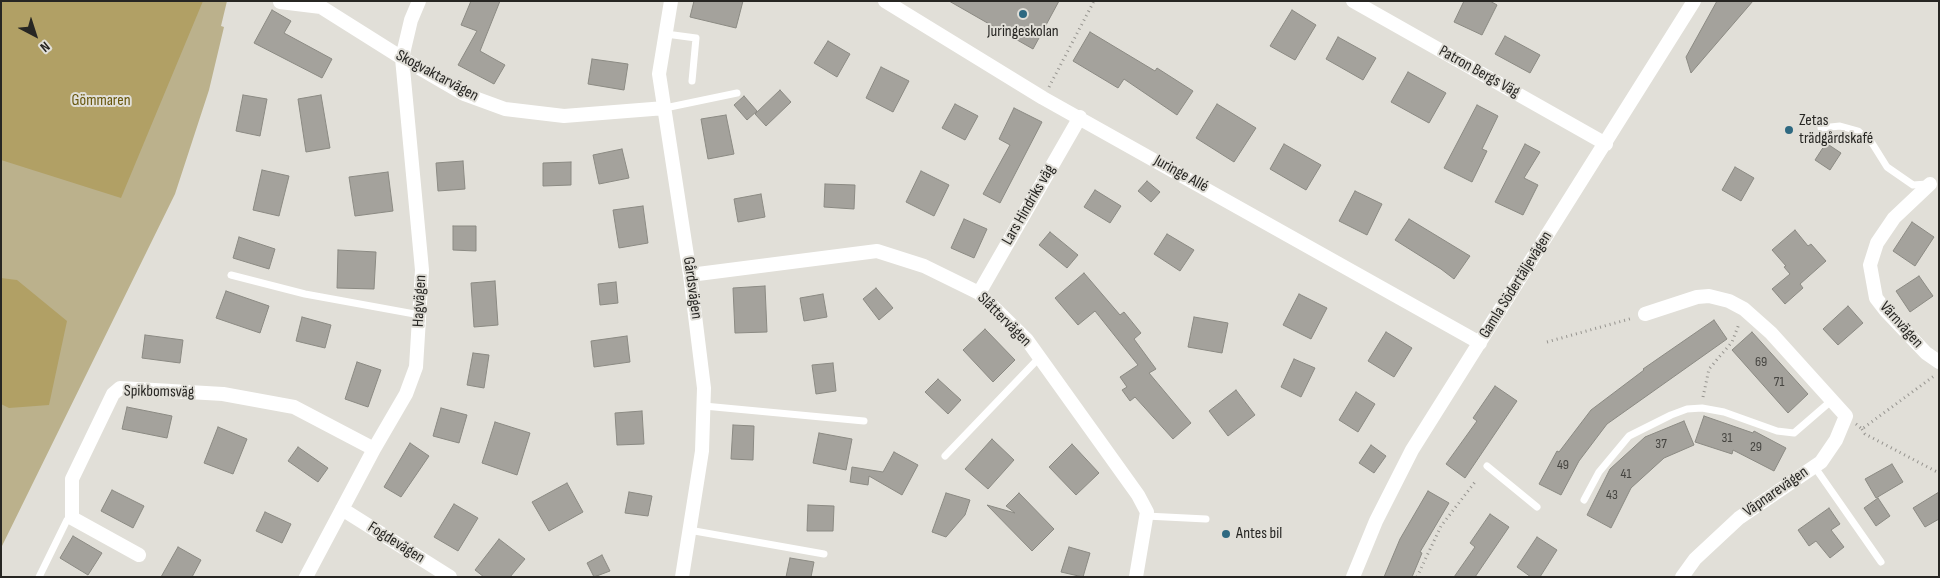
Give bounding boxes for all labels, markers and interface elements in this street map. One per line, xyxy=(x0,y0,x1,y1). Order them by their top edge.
marker: Juringeskolan xyxy=(1017,8,1029,20)
north arrow xyxy=(10,10,60,60)
place label: Juringeskolan xyxy=(987,22,1059,42)
text: N xyxy=(37,38,53,56)
street label: Patron Bergs Väg xyxy=(1435,42,1523,102)
street label: Skogvaktarvägen xyxy=(392,46,482,106)
park label: Gömmaren xyxy=(72,91,130,111)
place label: Zetas trädgårdskafé xyxy=(1799,111,1873,149)
marker: Zetas trädgårdskafé xyxy=(1783,124,1795,136)
street label: Juringe Allé xyxy=(1150,151,1212,197)
street label: Lars Hindriks väg xyxy=(998,161,1060,249)
street label: Gamla Södertäljevägen xyxy=(1475,228,1557,342)
street label: Gårdsvägen xyxy=(678,256,706,320)
street label: Hagvägen xyxy=(409,274,431,328)
street label: Slåttervägen xyxy=(973,289,1035,351)
street label: Värnvägen xyxy=(1875,298,1927,352)
house number: 69 xyxy=(1755,354,1767,370)
house number: 71 xyxy=(1774,374,1784,390)
street label: Spikbomsväg xyxy=(124,382,194,402)
house number: 31 xyxy=(1722,430,1732,446)
house number: 37 xyxy=(1655,436,1667,452)
house number: 29 xyxy=(1750,439,1762,455)
house number: 49 xyxy=(1557,457,1569,473)
street label: Väpnarevägen xyxy=(1740,463,1812,521)
house number: 41 xyxy=(1621,466,1631,482)
house number: 43 xyxy=(1606,487,1618,503)
street label: Fogdevägen xyxy=(364,518,428,568)
place label: Antes bil xyxy=(1236,524,1282,544)
marker: Antes bil xyxy=(1220,528,1232,540)

